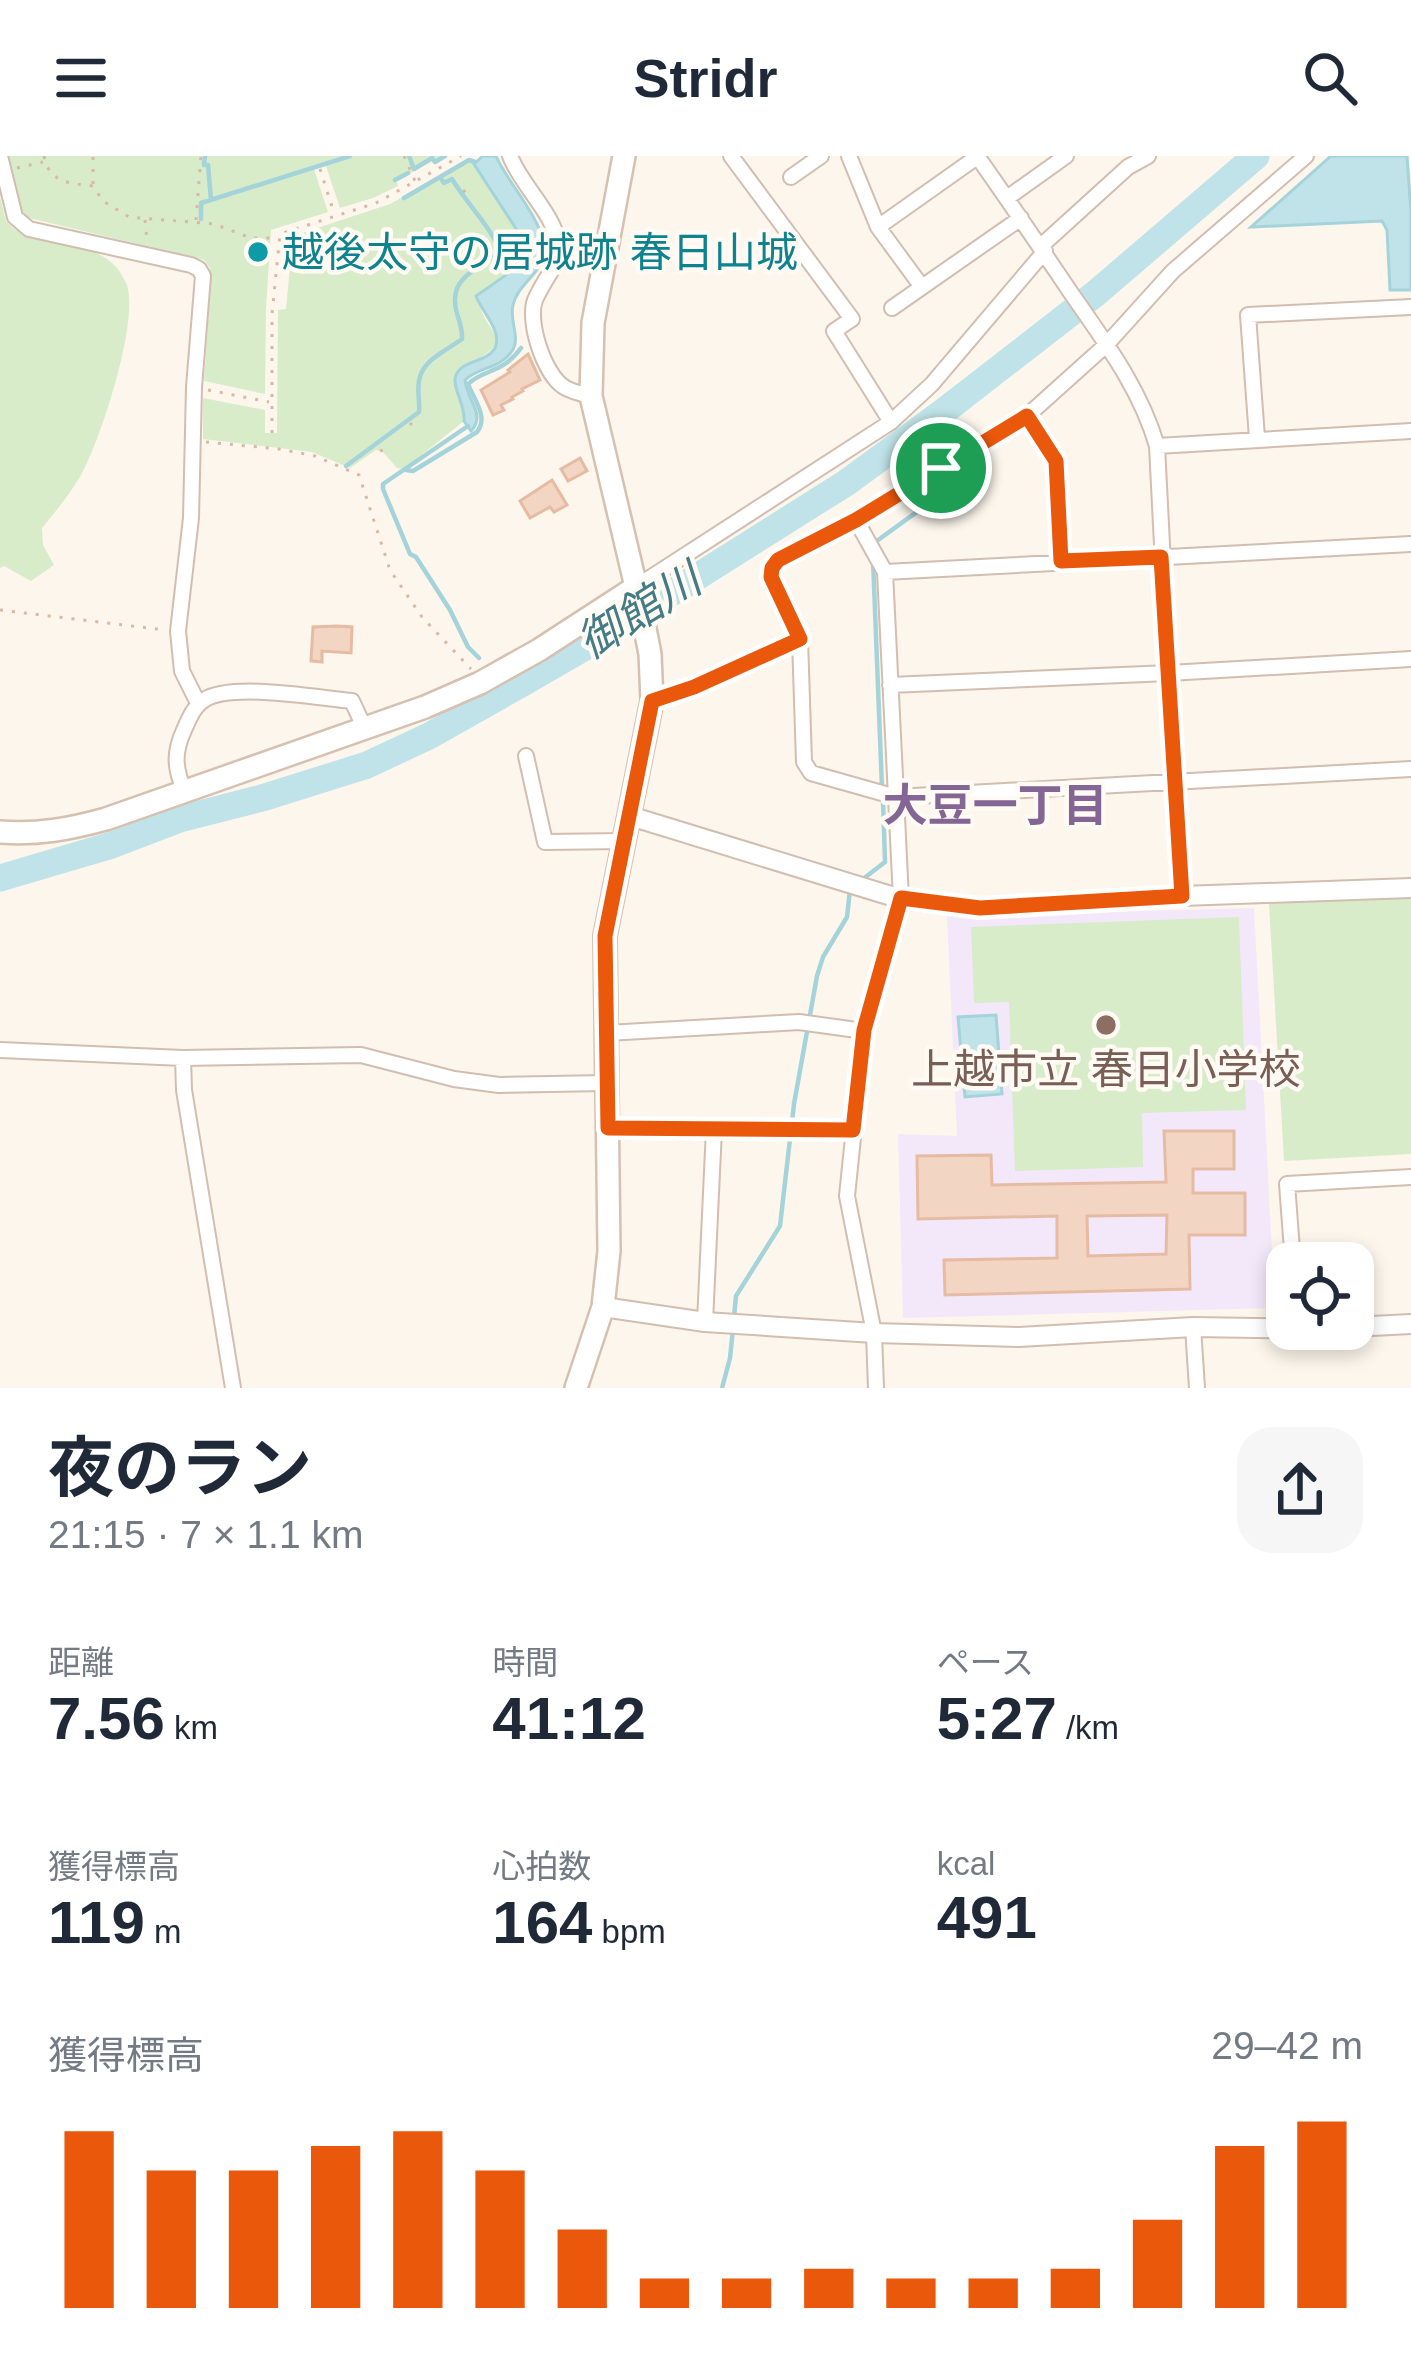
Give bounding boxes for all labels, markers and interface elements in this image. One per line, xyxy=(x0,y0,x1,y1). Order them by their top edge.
icon: menu xyxy=(48,45,114,111)
icon: search xyxy=(1297,45,1363,111)
text: Stridr xyxy=(633,48,778,108)
place label: 越後太守の居城跡 春日山城 xyxy=(282,229,798,276)
marker: 越後太守の居城跡 春日山城 xyxy=(245,239,271,265)
pin xyxy=(890,417,992,519)
icon: arrive xyxy=(908,435,974,501)
water label: 御館川 xyxy=(568,551,713,668)
district label: 大豆一丁目 xyxy=(882,780,1108,831)
marker: 上越市立 春日小学校 xyxy=(1093,1012,1119,1038)
place label: 上越市立 春日小学校 xyxy=(911,1046,1301,1093)
map controls xyxy=(1266,1242,1374,1350)
button: locate xyxy=(1266,1242,1374,1350)
button: share xyxy=(1237,1427,1363,1553)
text: 夜のラン xyxy=(48,1431,312,1505)
text: 21:15 · 7 × 1.1 km xyxy=(48,1513,363,1556)
text: 距離 xyxy=(48,1644,114,1681)
text: 時間 xyxy=(492,1644,558,1681)
text: ペース xyxy=(937,1644,1034,1681)
text: 7.56 xyxy=(48,1685,165,1752)
text: 41:12 xyxy=(492,1685,646,1752)
text: 5:27 xyxy=(937,1685,1057,1752)
text: km xyxy=(165,1709,218,1746)
text: /km xyxy=(1057,1709,1119,1746)
text: kcal xyxy=(937,1845,995,1882)
text: 獲得標高 xyxy=(48,1848,180,1885)
text: 心拍数 xyxy=(492,1848,591,1885)
text: 491 xyxy=(937,1884,1037,1951)
text: 119 xyxy=(48,1889,145,1956)
text: 164 xyxy=(492,1889,592,1956)
text: m xyxy=(145,1913,181,1950)
text: bpm xyxy=(592,1913,666,1950)
text: 29–42 m xyxy=(1211,2024,1363,2067)
text: 獲得標高 xyxy=(48,2034,204,2077)

